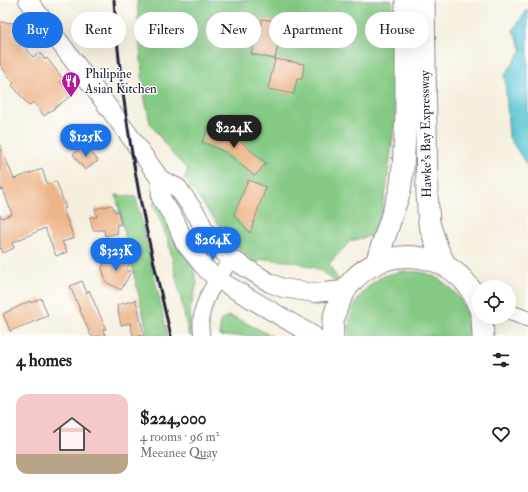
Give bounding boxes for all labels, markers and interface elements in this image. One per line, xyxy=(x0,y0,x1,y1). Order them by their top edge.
chip: Buy xyxy=(12,12,63,48)
chip: Rent xyxy=(71,12,126,48)
chip: Filters xyxy=(134,12,198,48)
chip: New xyxy=(206,12,261,48)
chip: Apartment xyxy=(269,12,357,48)
chip: House xyxy=(365,12,429,48)
place label: Philipine Asian Kitchen xyxy=(84,66,157,97)
restaurant icon: Philipine Asian Kitchen xyxy=(60,70,82,98)
street label: Hawke's Bay Expressway xyxy=(417,70,436,198)
pin: $224K xyxy=(206,115,262,149)
text: $224K xyxy=(216,120,252,136)
pin: $125K xyxy=(58,124,114,158)
text: $125K xyxy=(69,129,103,145)
pin: $264K xyxy=(185,227,241,261)
text: $264K xyxy=(195,232,231,248)
pin: $323K xyxy=(88,238,144,272)
text: $323K xyxy=(99,243,133,259)
map controls xyxy=(472,280,516,324)
button: locate xyxy=(472,280,516,324)
icon: filters xyxy=(490,349,512,371)
text: 4 homes xyxy=(16,350,72,371)
text: $224,000 xyxy=(140,408,207,429)
icon: home xyxy=(48,410,96,458)
icon: heart xyxy=(490,423,512,445)
text: 4 rooms · 96 m² xyxy=(140,429,219,445)
text: Meeanee Quay xyxy=(140,445,218,461)

